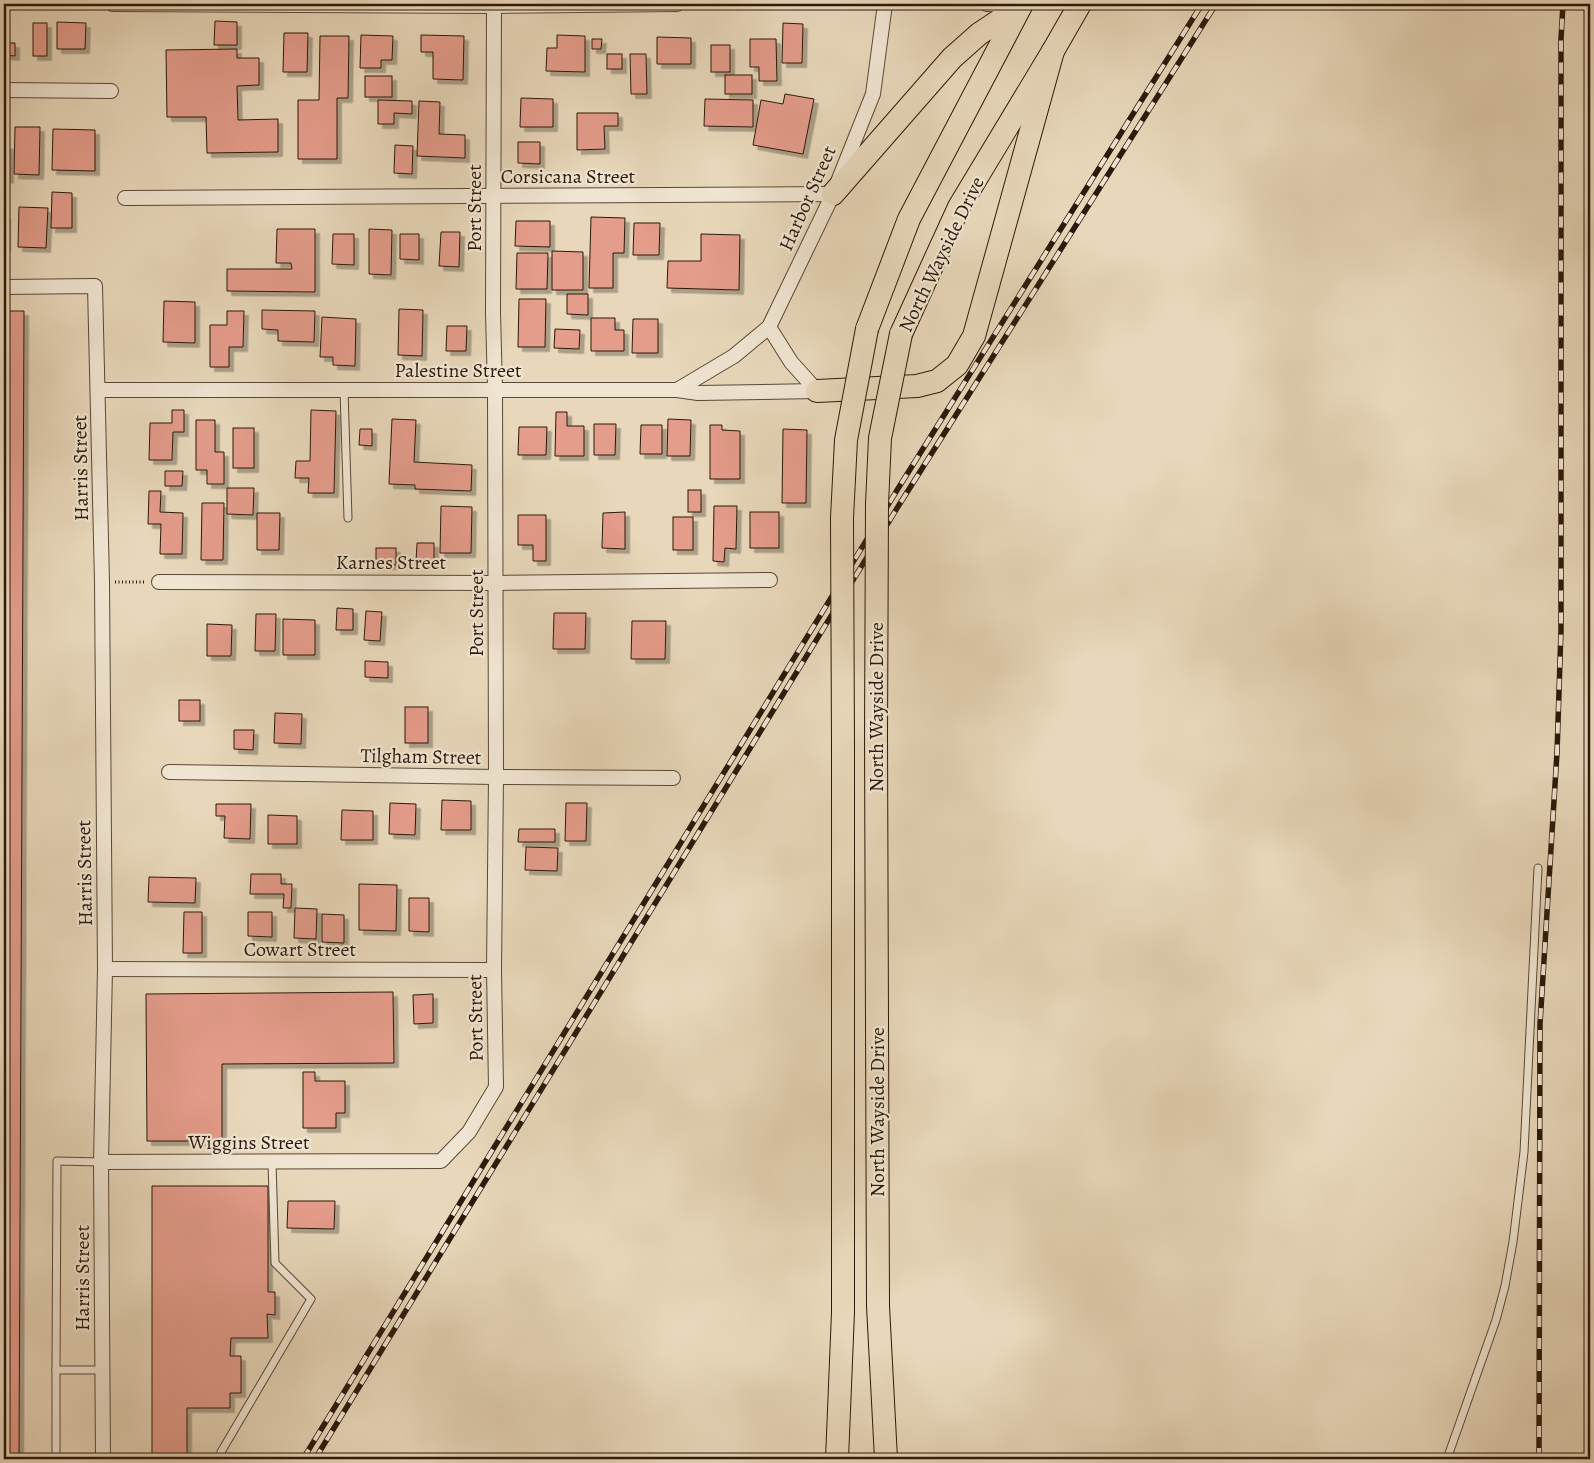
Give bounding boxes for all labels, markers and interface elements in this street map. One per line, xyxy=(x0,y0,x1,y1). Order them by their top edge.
street label: Harbor Street xyxy=(772,141,843,255)
street label: Corsicana Street xyxy=(501,163,636,190)
street label: Port Street xyxy=(461,164,488,252)
street label: North Wayside Drive xyxy=(892,172,991,337)
street label: Palestine Street xyxy=(394,357,522,384)
street label: Harris Street xyxy=(66,414,95,521)
street label: Karnes Street xyxy=(336,549,447,576)
street label: Port Street xyxy=(463,569,490,657)
street label: North Wayside Drive xyxy=(863,622,890,792)
street label: Tilgham Street xyxy=(360,742,482,771)
street label: Harris Street xyxy=(70,819,99,926)
street label: Cowart Street xyxy=(244,936,357,963)
street label: Port Street xyxy=(461,974,490,1062)
street label: North Wayside Drive xyxy=(864,1027,891,1197)
street label: Wiggins Street xyxy=(187,1129,310,1156)
street label: Harris Street xyxy=(69,1225,96,1331)

